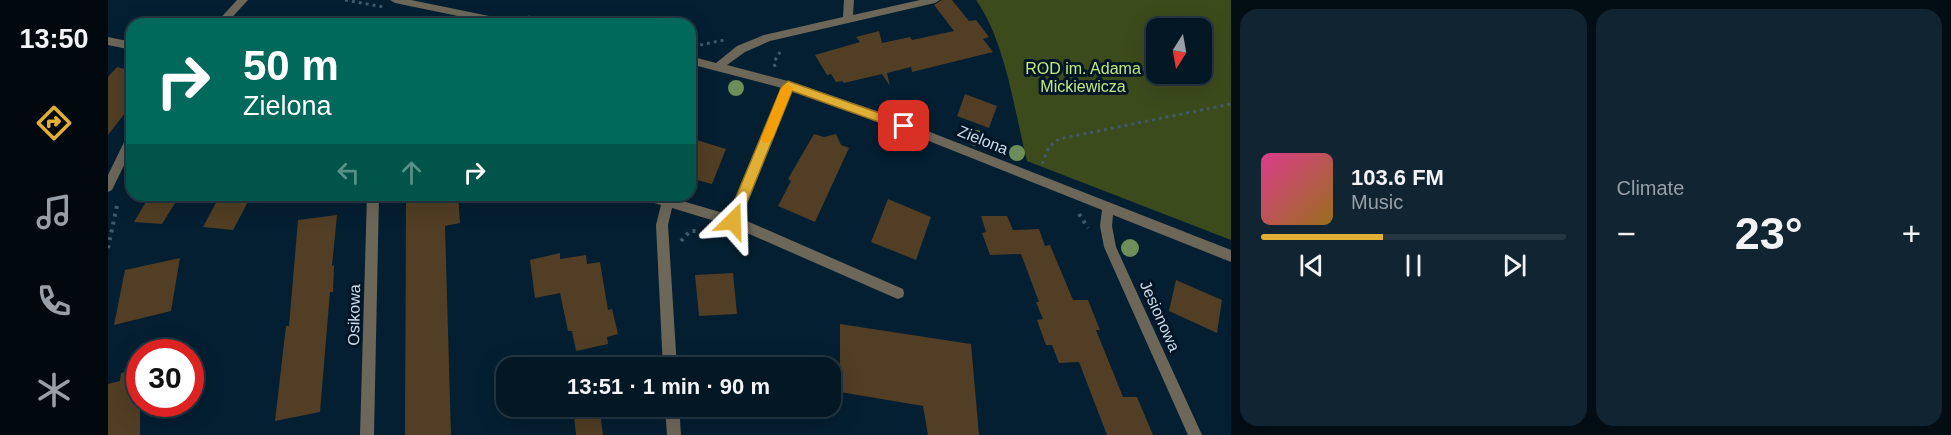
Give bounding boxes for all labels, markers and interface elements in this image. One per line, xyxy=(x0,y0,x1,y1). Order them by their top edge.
north arrow xyxy=(1146,18,1212,84)
map controls xyxy=(1146,18,1212,84)
text: 13:50 xyxy=(19,24,89,54)
icon: right xyxy=(144,42,222,120)
text: 50 m xyxy=(243,42,339,89)
park label: ROD im. Adama Mickiewicza xyxy=(1025,60,1141,95)
text: Zielona xyxy=(243,91,332,121)
pin xyxy=(878,100,929,151)
icon: directions xyxy=(33,102,75,144)
icon: arrive xyxy=(887,109,920,142)
street label: Zielona xyxy=(955,122,1011,158)
icon: left xyxy=(332,156,365,189)
icon: ahead xyxy=(395,156,428,189)
icon: right xyxy=(458,156,491,189)
text: 103.6 FM xyxy=(1351,165,1444,190)
text: Climate xyxy=(1617,177,1684,199)
position arrow xyxy=(701,189,765,253)
icon: music xyxy=(33,191,75,233)
text: Music xyxy=(1351,191,1403,213)
text: 23° xyxy=(1735,208,1803,259)
text: − xyxy=(1617,215,1636,252)
text: + xyxy=(1902,215,1921,252)
icon: previous xyxy=(1295,249,1328,282)
icon: pause xyxy=(1397,249,1430,282)
icon: next xyxy=(1498,249,1531,282)
street label: Jesionowa xyxy=(1137,278,1183,354)
icon: phone xyxy=(33,280,75,322)
street label: Osikowa xyxy=(345,284,363,346)
speed limit sign: 30 xyxy=(126,339,204,417)
icon: climate xyxy=(33,369,75,411)
text: 13:51 · 1 min · 90 m xyxy=(567,374,770,399)

